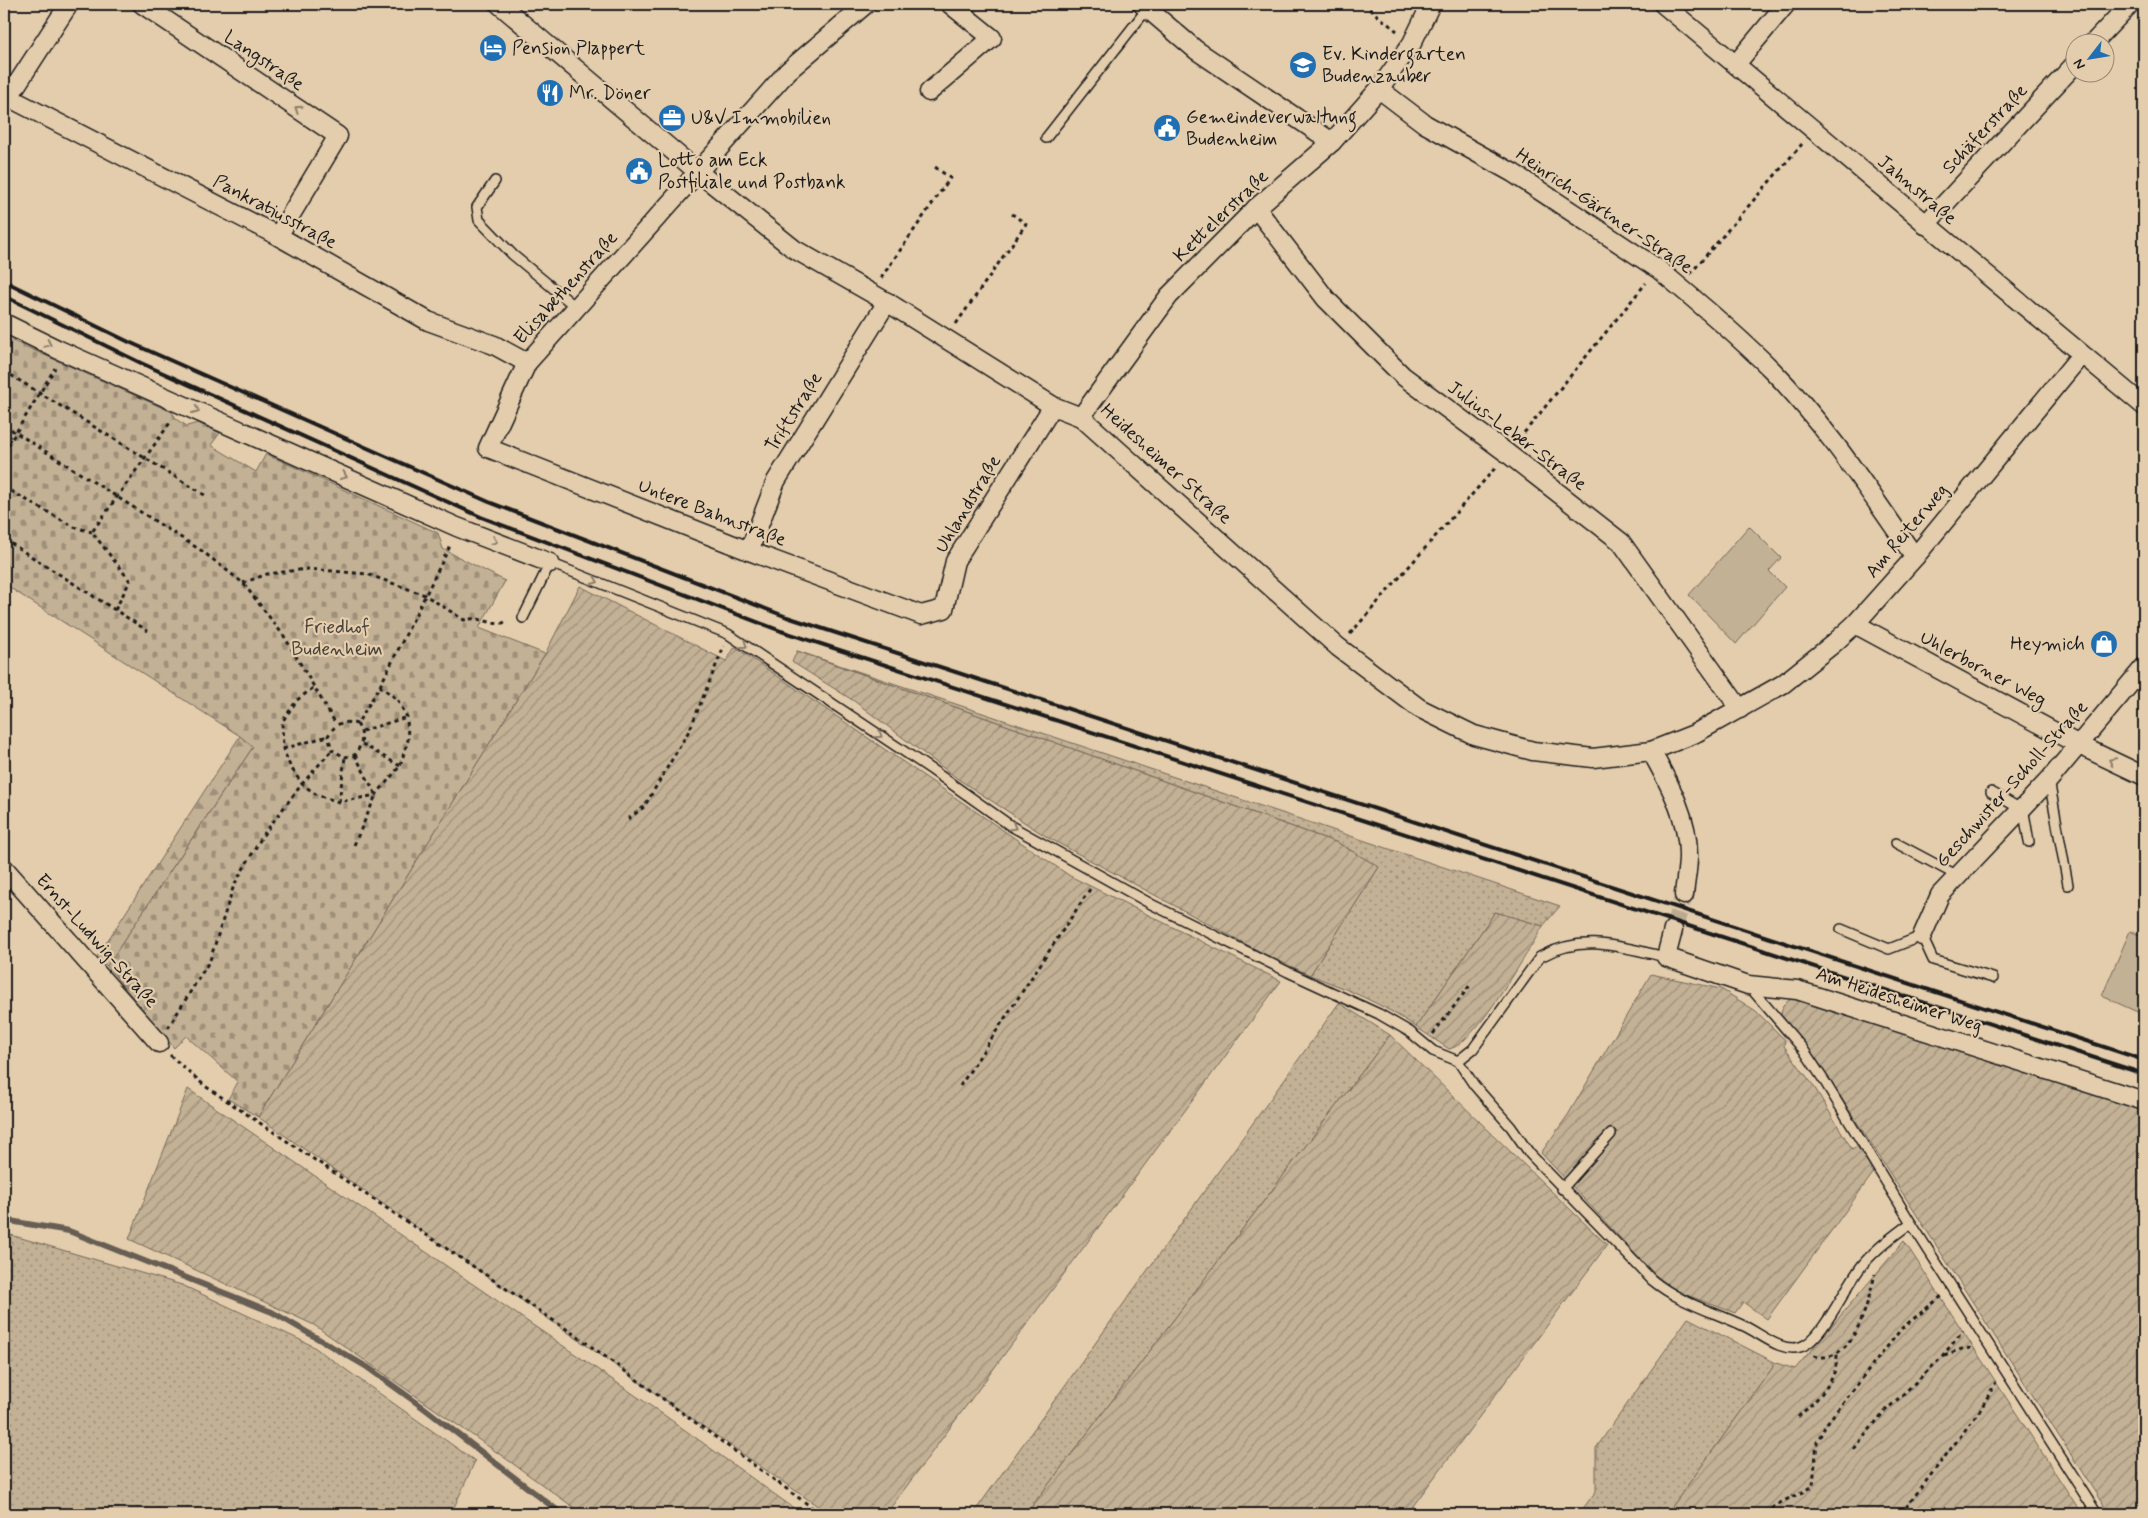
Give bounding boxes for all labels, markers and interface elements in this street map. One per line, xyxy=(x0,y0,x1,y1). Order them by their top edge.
street label: Langstraße xyxy=(218,25,309,99)
north arrow xyxy=(2066,32,2116,82)
hotel icon: Pension Plappert xyxy=(478,33,508,63)
place label: Pension Plappert xyxy=(512,36,645,61)
place label: Ev. Kindergarten Budenzauber xyxy=(1322,42,1466,89)
school or university icon: Ev. Kindergarten Budenzauber xyxy=(1288,50,1318,80)
text: N xyxy=(2070,56,2090,73)
restaurant icon: Mr. Döner xyxy=(535,78,565,108)
street label: Schäferstraße xyxy=(1937,79,2033,179)
place label: Mr. Döner xyxy=(569,81,651,106)
office icon: U&V Immobilien xyxy=(657,103,687,133)
place label: Gemeindeverwaltung Budenheim xyxy=(1186,105,1357,152)
one-way arrow xyxy=(294,106,304,115)
place label: U&V Immobilien xyxy=(691,106,831,131)
public building icon: Gemeindeverwaltung Budenheim xyxy=(1152,113,1182,143)
street label: Heinrich-Gärtner-Straße xyxy=(1511,142,1697,280)
place label: Lotto am Eck Postfiliale und Postbank xyxy=(658,148,846,195)
street label: Jahnstraße xyxy=(1872,149,1962,231)
public building icon: Lotto am Eck Postfiliale und Postbank xyxy=(624,156,654,186)
street label: Kettelerstraße xyxy=(1168,164,1274,268)
street label: Pankratiusstraße xyxy=(209,169,341,255)
street label: Elisabethenstraße xyxy=(508,226,624,350)
one-way arrow xyxy=(42,338,51,348)
street label: Triftstraße xyxy=(760,367,828,457)
street label: Julius-Leber-Straße xyxy=(1442,375,1592,497)
street label: Heidesheimer Straße xyxy=(1095,398,1237,530)
one-way arrow xyxy=(191,404,200,415)
street label: Uhlandstraße xyxy=(929,450,1007,558)
one-way arrow xyxy=(339,470,348,481)
street label: Untere Bahnstraße xyxy=(634,473,790,553)
street label: Am Reiterweg xyxy=(1860,478,1955,584)
one-way arrow xyxy=(489,535,497,545)
one-way arrow xyxy=(590,575,599,585)
park label: Friedhof Budenheim xyxy=(291,615,383,662)
street label: Uhlerborner Weg xyxy=(1914,625,2051,715)
shop icon: Heymich xyxy=(2089,629,2119,659)
place label: Heymich xyxy=(2010,632,2085,657)
one-way arrow xyxy=(739,638,748,648)
street label: Geschwister-Scholl-Straße xyxy=(1930,695,2094,873)
one-way arrow xyxy=(874,729,883,738)
one-way arrow xyxy=(2108,757,2117,767)
one-way arrow xyxy=(1008,821,1017,830)
street label: Ernst-Ludwig-Straße xyxy=(29,869,164,1014)
street label: Am Heidesheimer Weg xyxy=(1812,961,1985,1040)

